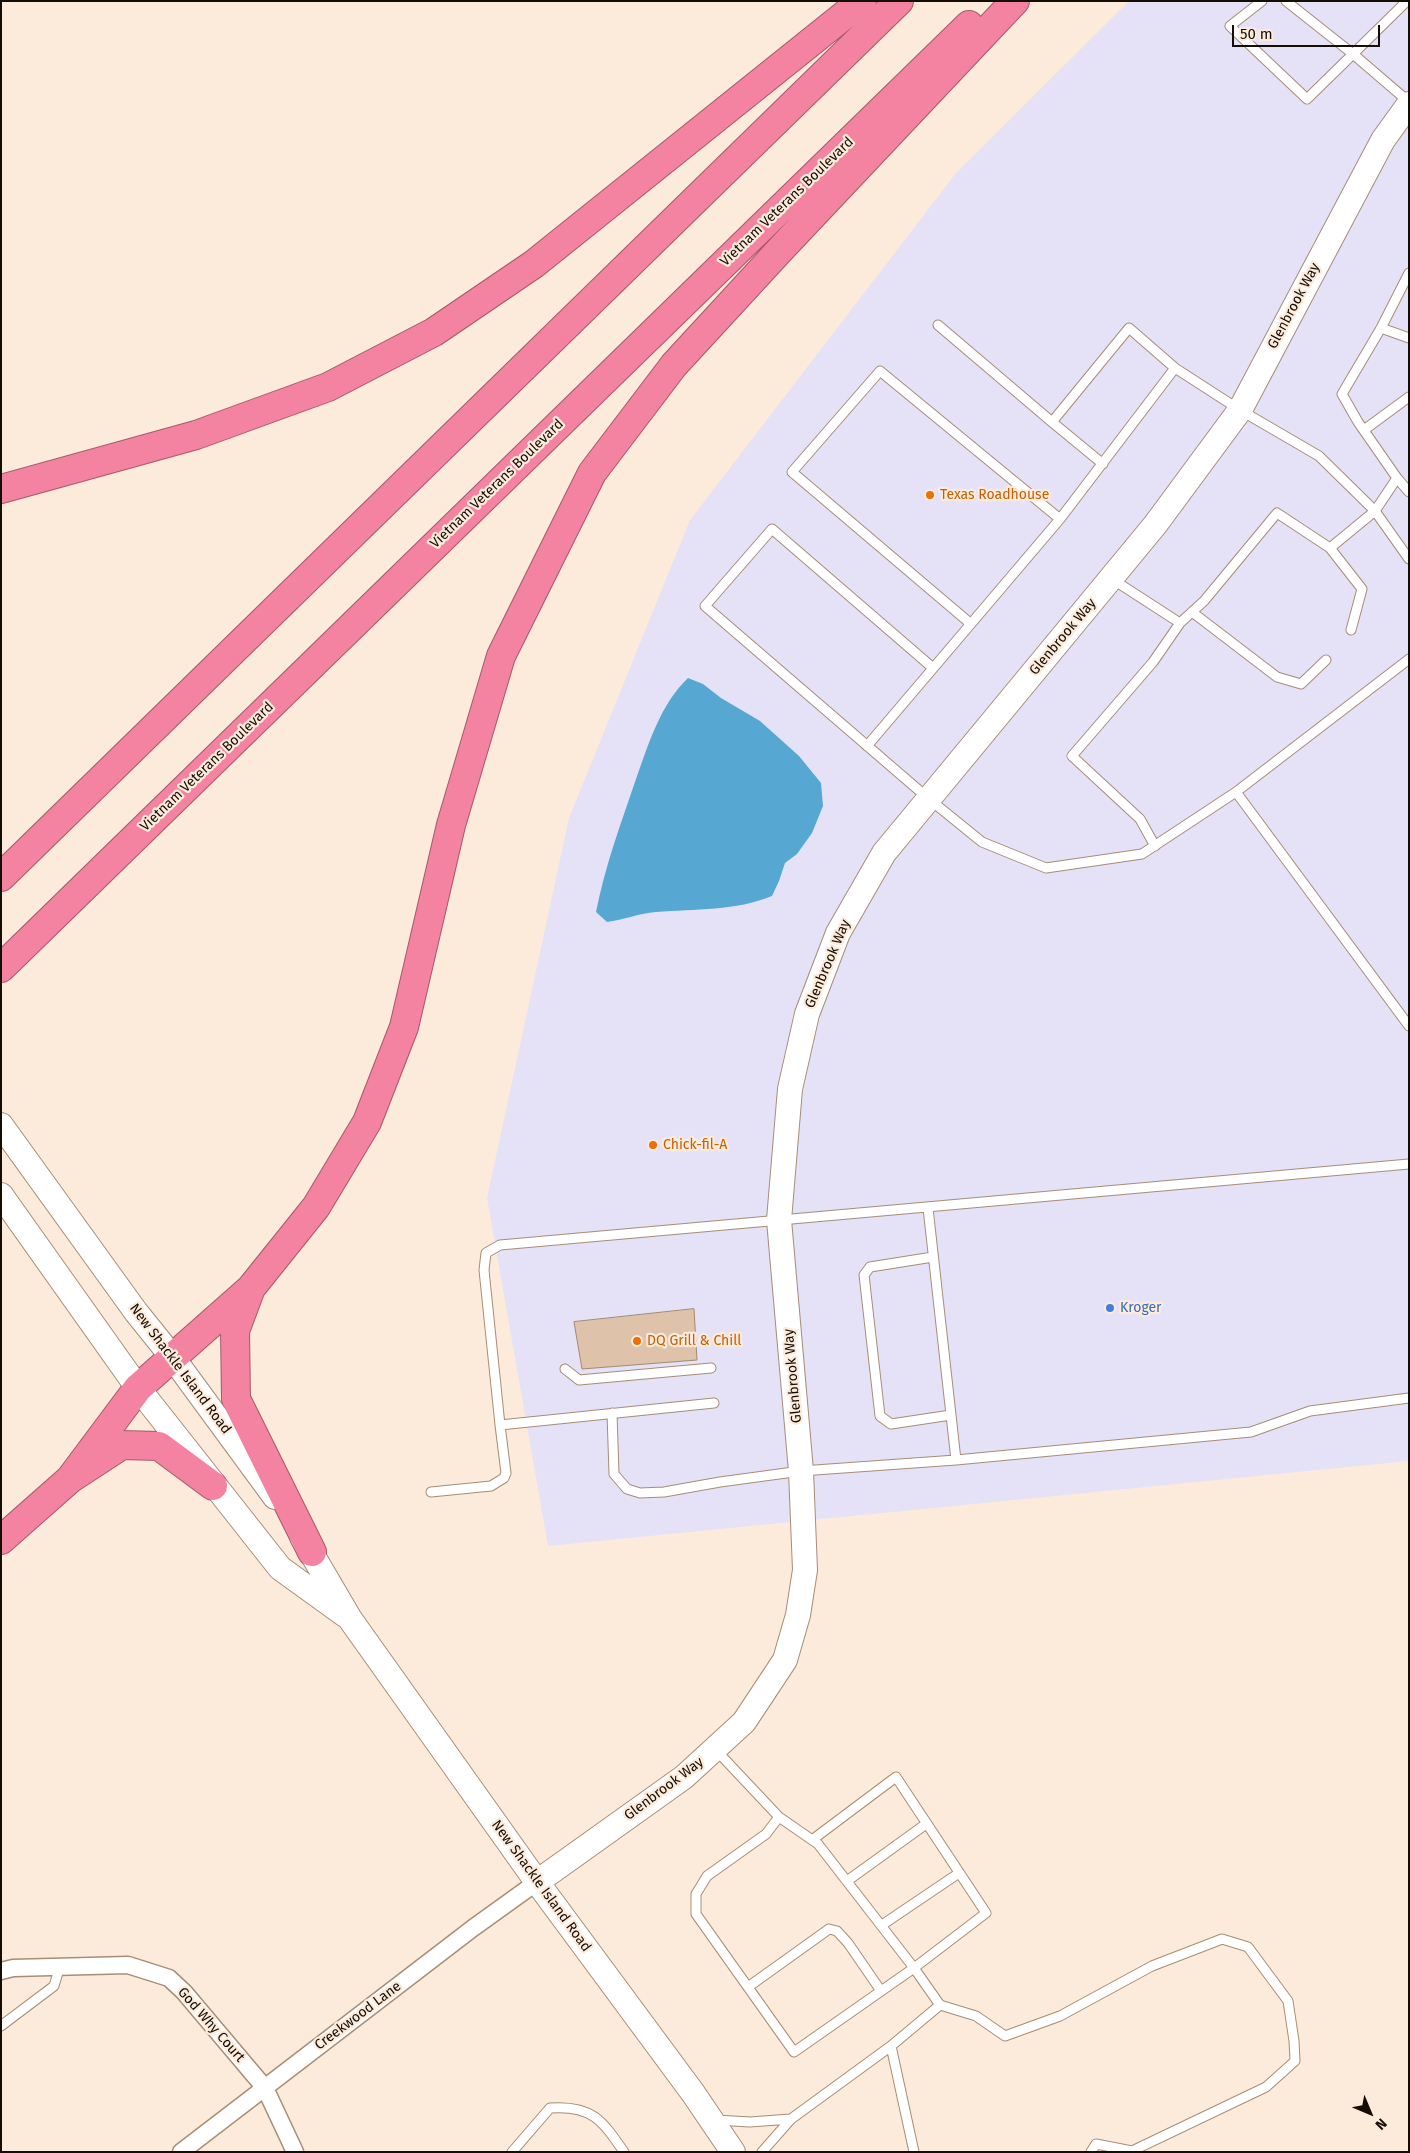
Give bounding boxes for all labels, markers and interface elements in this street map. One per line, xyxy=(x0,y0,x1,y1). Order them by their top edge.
scale bar xyxy=(1235,15,1382,47)
text: 50 m xyxy=(1240,25,1273,43)
street label: Vietnam Veterans Boulevard xyxy=(717,134,857,270)
street label: Glenbrook Way xyxy=(1264,260,1324,352)
street label: Vietnam Veterans Boulevard xyxy=(427,416,567,552)
place label: Texas Roadhouse xyxy=(940,487,1049,503)
marker: Texas Roadhouse xyxy=(924,489,936,501)
street label: Glenbrook Way xyxy=(1026,595,1100,679)
street label: Vietnam Veterans Boulevard xyxy=(137,699,277,835)
street label: Glenbrook Way xyxy=(802,917,854,1011)
place label: Chick-fil-A xyxy=(663,1137,727,1153)
marker: Chick-fil-A xyxy=(647,1139,659,1151)
place label: Kroger xyxy=(1120,1300,1161,1316)
street label: New Shackle Island Road xyxy=(126,1301,234,1437)
marker: Kroger xyxy=(1104,1302,1116,1314)
street label: Glenbrook Way xyxy=(781,1328,805,1424)
place label: DQ Grill & Chill xyxy=(647,1333,741,1349)
marker: DQ Grill & Chill xyxy=(631,1335,643,1347)
street label: Glenbrook Way xyxy=(621,1754,707,1824)
street label: New Shackle Island Road xyxy=(488,1817,594,1955)
street label: Creekwood Lane xyxy=(311,1978,405,2054)
street label: God Why Court xyxy=(174,1984,248,2066)
north arrow xyxy=(1345,2088,1395,2138)
text: N xyxy=(1372,2115,1390,2133)

